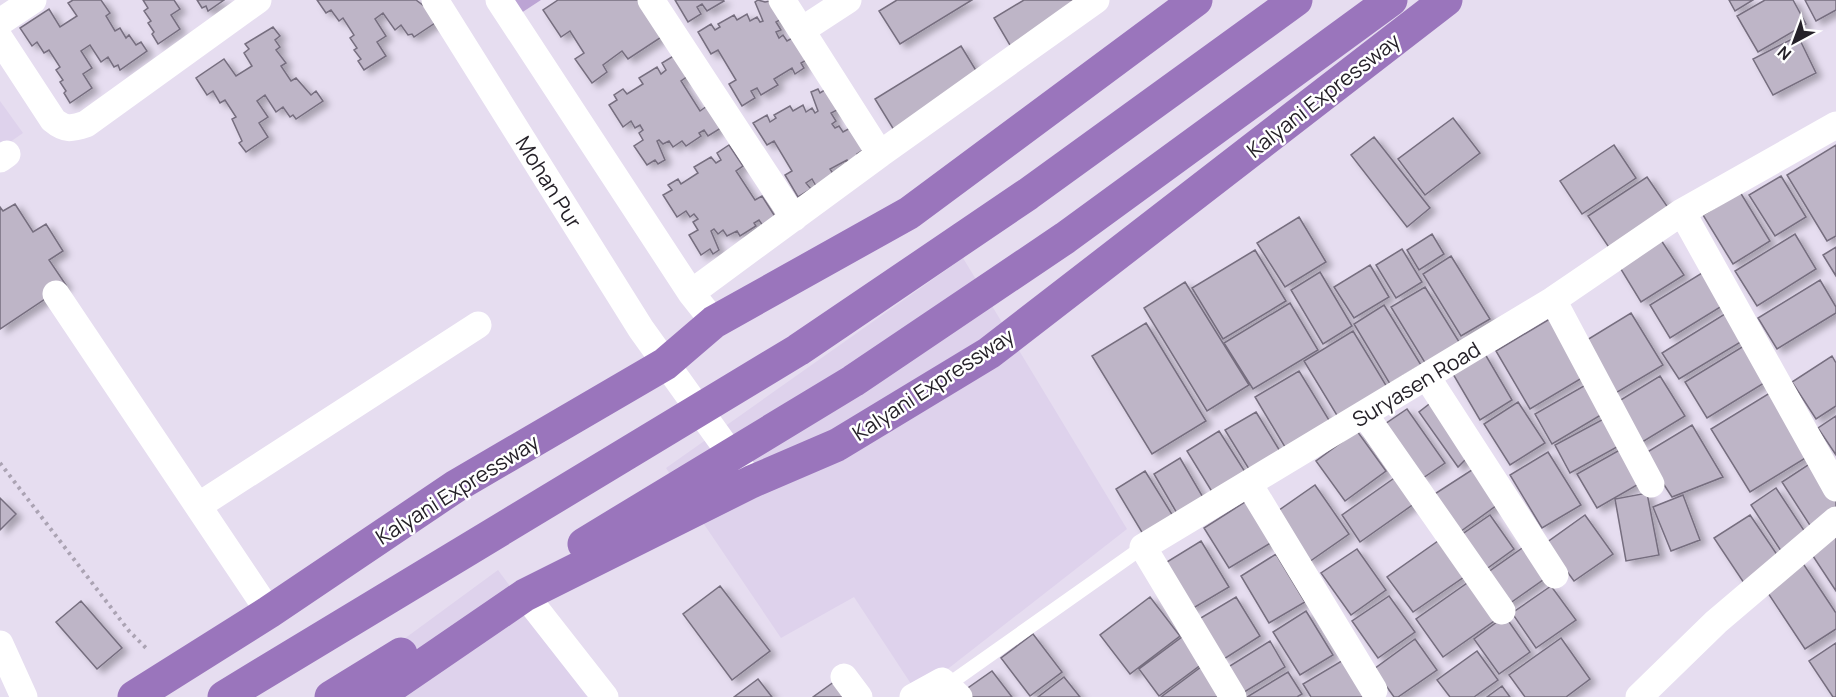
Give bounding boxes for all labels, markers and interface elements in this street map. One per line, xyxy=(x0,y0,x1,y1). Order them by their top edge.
north arrow xyxy=(1764,12,1824,72)
street label: Kalyani Expressway xyxy=(1241,26,1405,164)
text: N xyxy=(1773,41,1796,65)
street label: Mohan Pur xyxy=(510,131,589,234)
street label: Kalyani Expressway xyxy=(847,321,1019,447)
street label: Suryasen Road xyxy=(1347,335,1485,433)
street label: Kalyani Expressway xyxy=(370,428,544,550)

